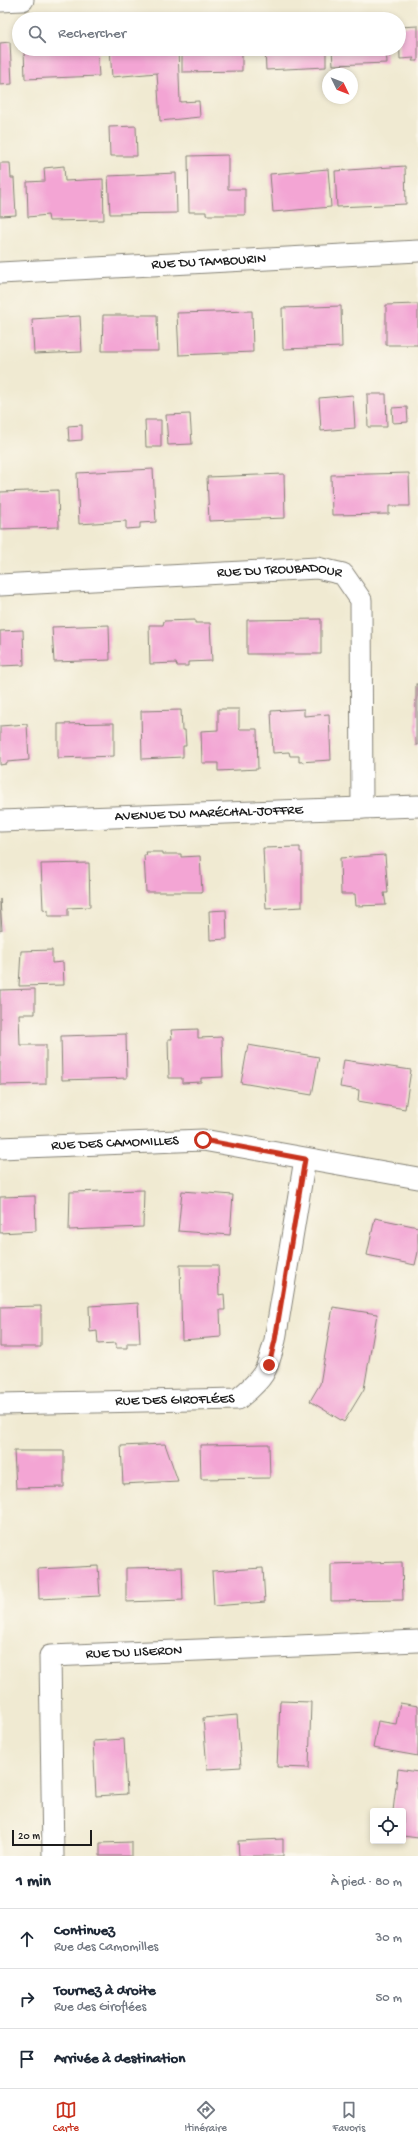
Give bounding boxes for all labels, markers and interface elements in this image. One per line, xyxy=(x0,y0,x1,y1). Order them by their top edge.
search box xyxy=(12,12,406,56)
icon: search xyxy=(26,23,48,45)
text: Rechercher xyxy=(58,25,126,43)
north arrow xyxy=(322,68,358,104)
street label: RUE DU TAMBOURIN xyxy=(151,251,267,274)
street label: RUE DU TROUBADOUR xyxy=(216,559,344,582)
street label: AVENUE DU MARÉCHAL-JOFFRE xyxy=(114,802,305,825)
route start xyxy=(194,1131,212,1149)
street label: RUE DES CAMOMILLES xyxy=(51,1132,180,1154)
route end xyxy=(260,1356,278,1374)
street label: RUE DES GIROFLÉES xyxy=(115,1391,235,1410)
street label: RUE DU LISERON xyxy=(85,1642,183,1663)
map controls xyxy=(370,1808,406,1844)
button: locate xyxy=(370,1808,406,1844)
scale bar xyxy=(12,1828,92,1847)
text: 20 m xyxy=(18,1831,40,1843)
text: 1 min xyxy=(16,1872,51,1892)
text: À pied · 80 m xyxy=(331,1875,402,1890)
text: Continuez xyxy=(54,1922,115,1940)
icon: ahead xyxy=(16,1928,38,1950)
text: 30 m xyxy=(376,1931,402,1946)
text: Rue des Camomilles xyxy=(54,1940,158,1955)
text: Tournez à droite xyxy=(54,1982,156,2000)
icon: right xyxy=(16,1988,38,2010)
text: 50 m xyxy=(375,1991,402,2006)
text: Rue des Giroflées xyxy=(54,2000,146,2015)
icon: arrive xyxy=(16,2048,38,2070)
text: Arrivée à destination xyxy=(54,2050,185,2068)
tab: Carte xyxy=(53,2099,79,2135)
tab: Itinéraire xyxy=(185,2099,227,2135)
tab: Favoris xyxy=(333,2099,365,2135)

